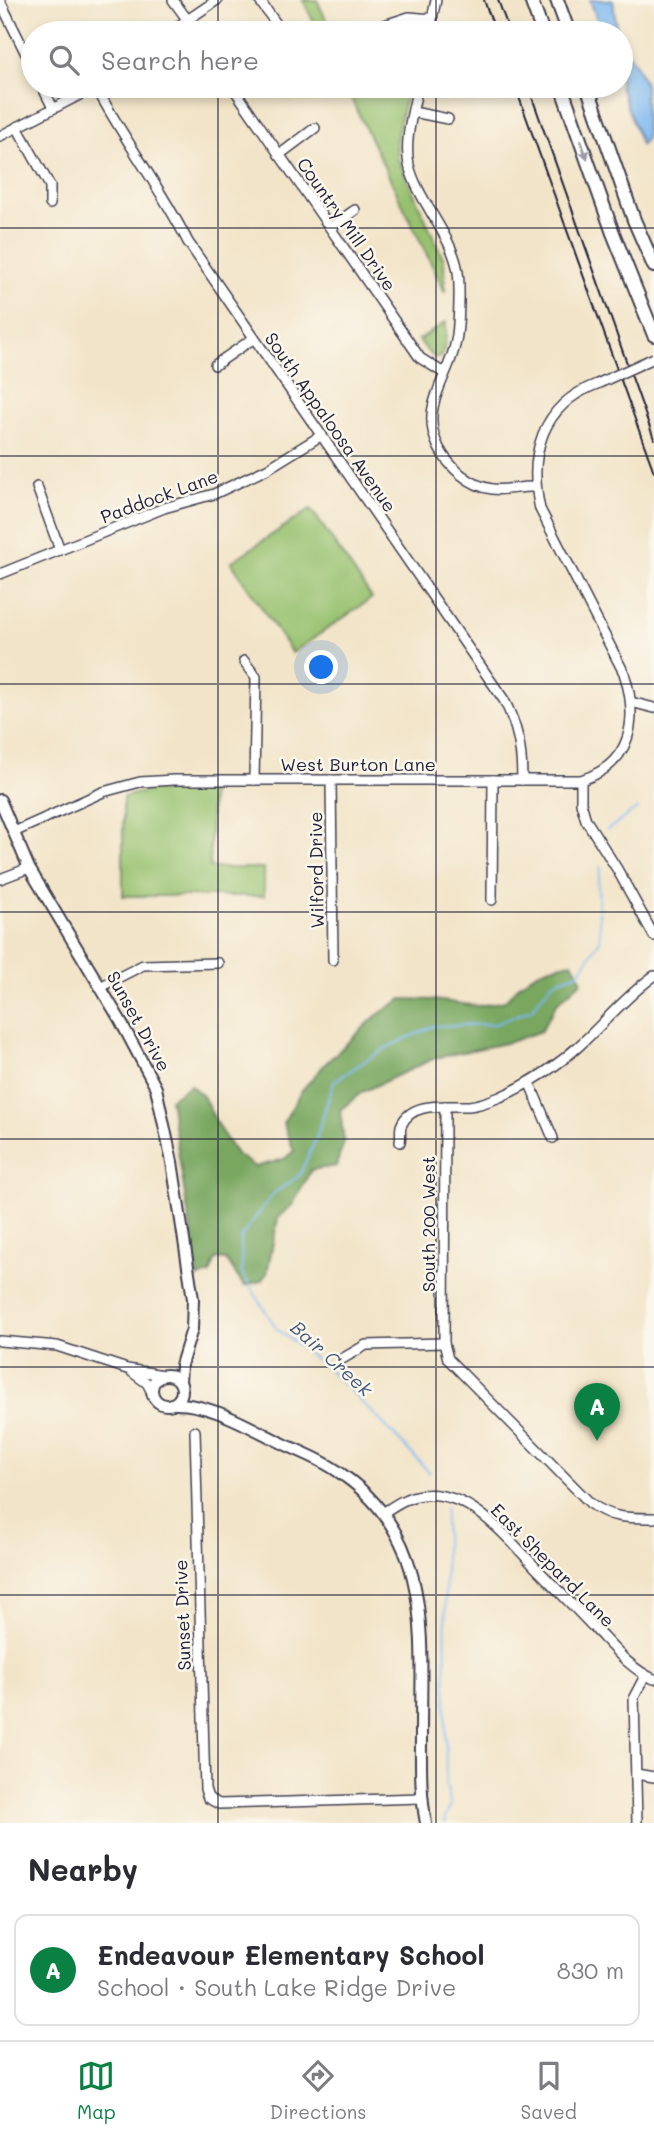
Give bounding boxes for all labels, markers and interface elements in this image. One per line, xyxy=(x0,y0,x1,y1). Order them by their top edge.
search box xyxy=(21,21,633,98)
icon: search xyxy=(45,41,83,79)
text: Search here xyxy=(101,43,259,77)
one-way arrow xyxy=(579,140,590,161)
street label: Country Mill Drive xyxy=(292,153,402,295)
street label: South Appaloosa Avenue xyxy=(260,327,402,517)
street label: Paddock Lane xyxy=(97,464,221,528)
your location xyxy=(304,650,338,684)
street label: West Burton Lane xyxy=(280,752,436,776)
street label: Wilford Drive xyxy=(303,811,329,929)
street label: Sunset Drive xyxy=(102,967,176,1075)
street label: South 200 West xyxy=(416,1156,440,1292)
water label: Bair Creek xyxy=(286,1315,379,1402)
pin: A xyxy=(574,1383,620,1441)
street label: East Shepard Lane xyxy=(486,1498,620,1632)
street label: Sunset Drive xyxy=(168,1559,196,1671)
text: Nearby xyxy=(28,1849,138,1889)
text: Endeavour Elementary School xyxy=(97,1938,484,1972)
text: A xyxy=(45,1955,61,1985)
text: 830 m xyxy=(557,1955,624,1985)
text: School · South Lake Ridge Drive xyxy=(97,1972,456,2002)
tab: Map xyxy=(77,2057,116,2124)
tab: Directions xyxy=(270,2057,366,2124)
tab: Saved xyxy=(521,2057,577,2124)

